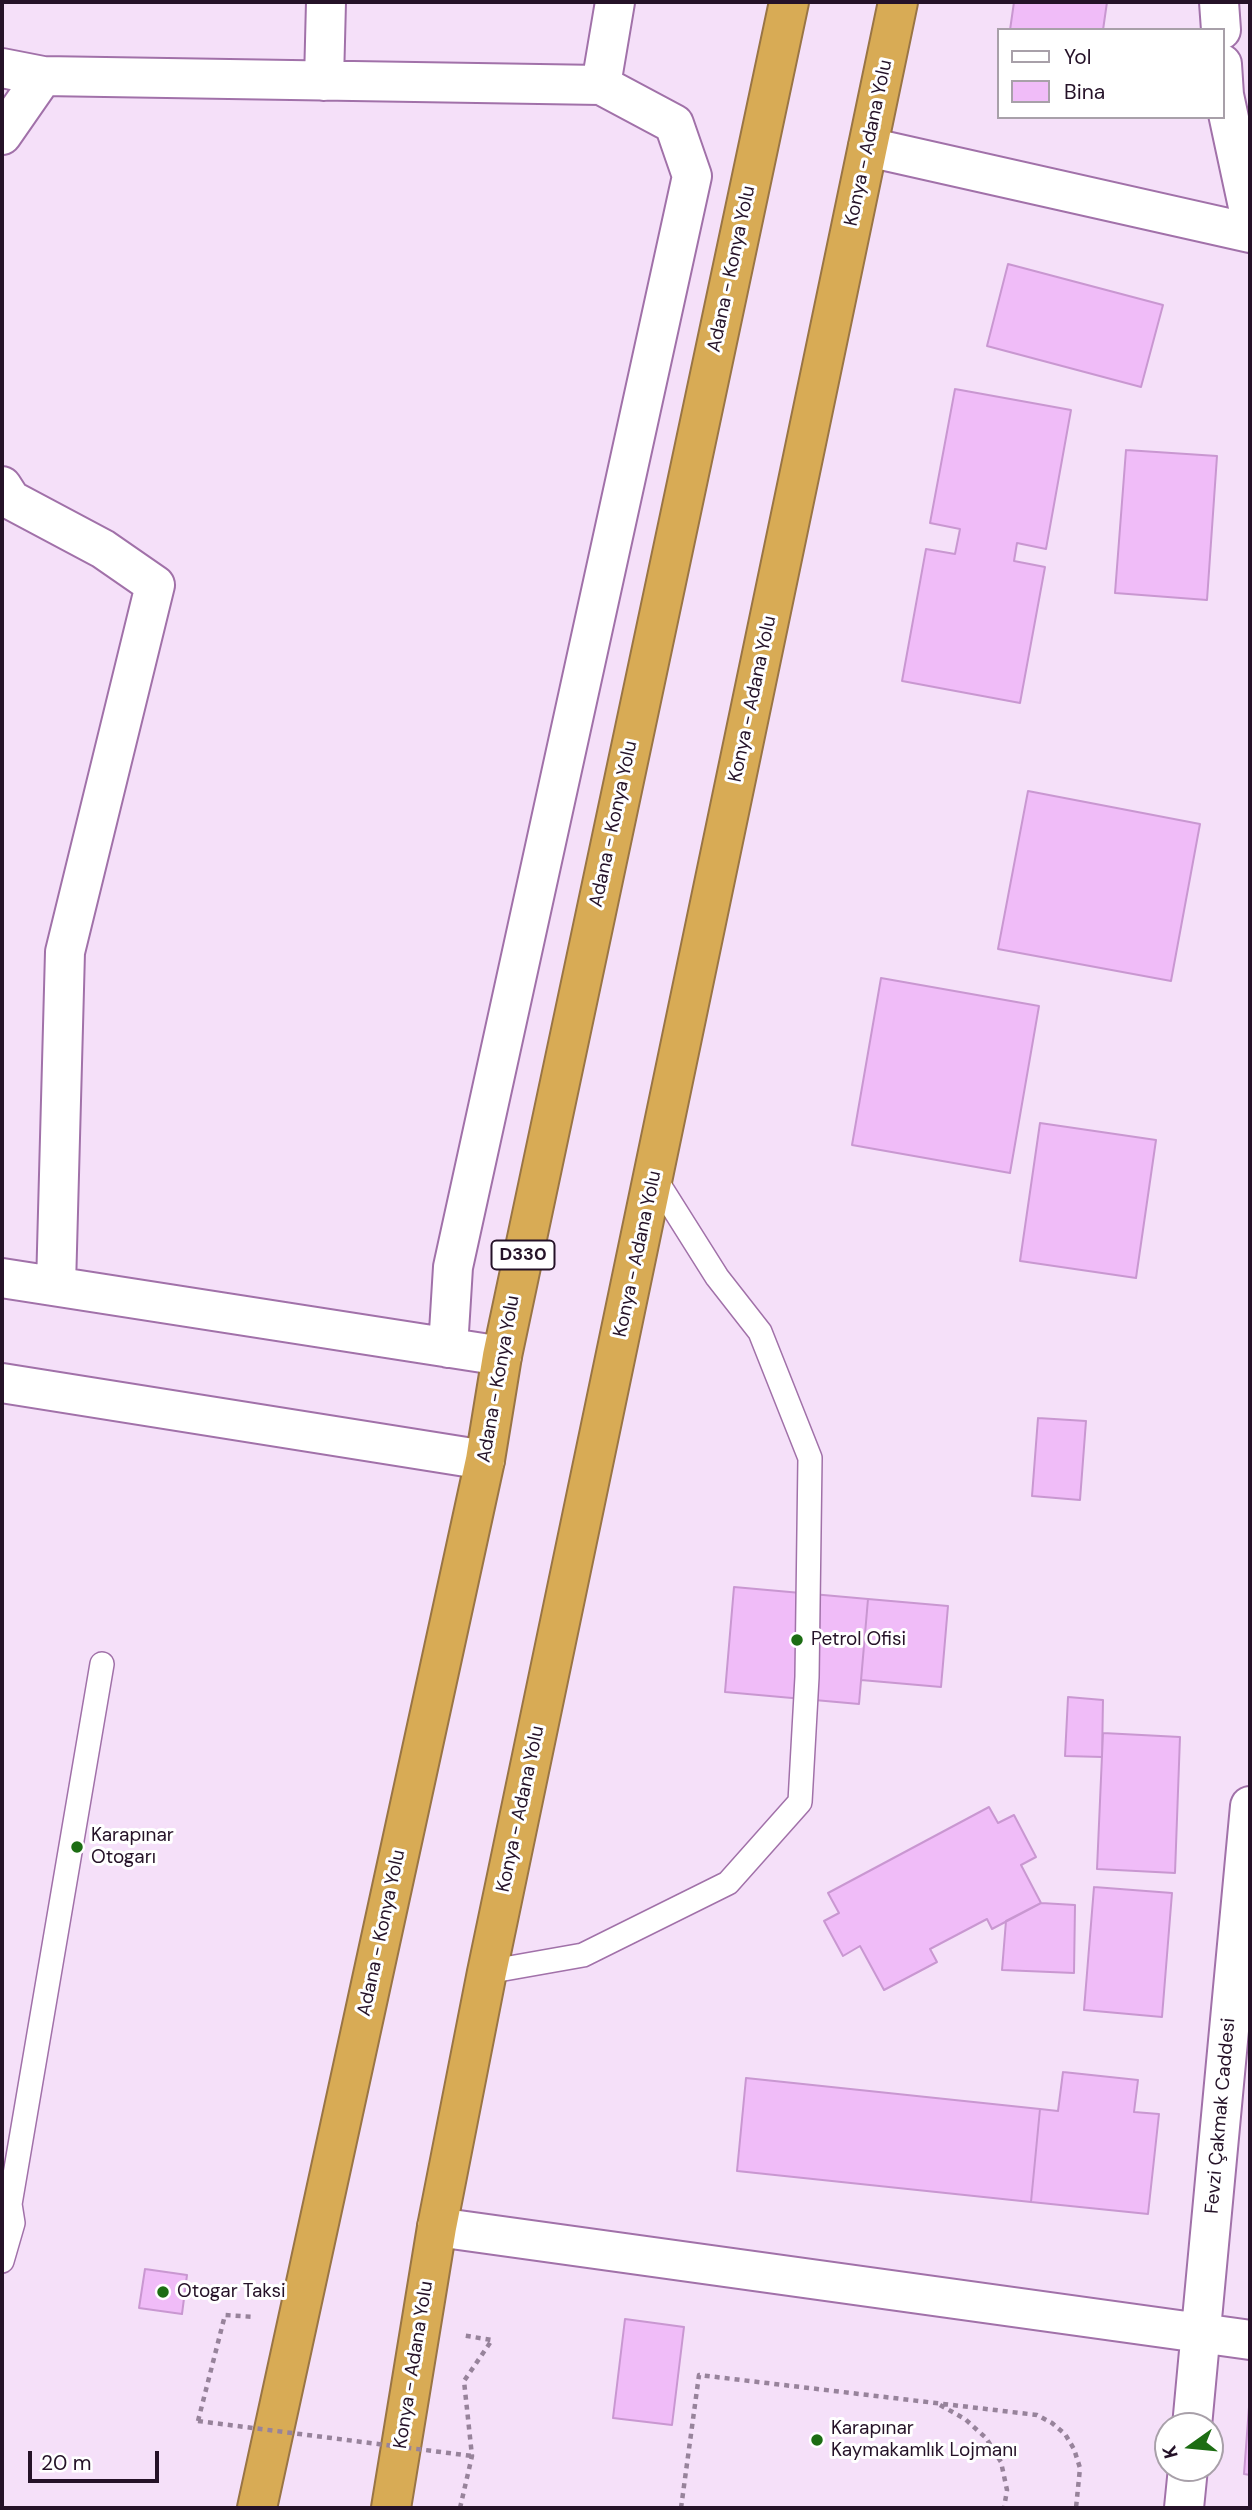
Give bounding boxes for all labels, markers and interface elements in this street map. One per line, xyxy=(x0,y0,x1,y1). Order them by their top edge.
legend xyxy=(996,28,1224,119)
text: Yol xyxy=(1064,43,1092,71)
street label: Konya - Adana Yolu xyxy=(840,58,898,228)
text: Bina xyxy=(1064,78,1105,106)
street label: Adana - Konya Yolu xyxy=(703,184,761,354)
street label: Konya - Adana Yolu xyxy=(724,614,782,784)
street label: Adana - Konya Yolu xyxy=(585,739,643,909)
street label: Konya - Adana Yolu xyxy=(609,1169,667,1339)
road number: D330 xyxy=(491,1240,554,1270)
street label: Adana - Konya Yolu xyxy=(473,1294,525,1464)
place label: Petrol Ofisi xyxy=(811,1629,906,1651)
marker: Petrol Ofisi xyxy=(789,1632,805,1648)
street label: Konya - Adana Yolu xyxy=(492,1724,550,1894)
place label: Karapınar Otogarı xyxy=(91,1825,174,1869)
marker: Karapınar Otogarı xyxy=(69,1839,85,1855)
street label: Adana - Konya Yolu xyxy=(353,1848,411,2018)
street label: Fevzi Çakmak Caddesi xyxy=(1201,2017,1241,2215)
street label: Konya - Adana Yolu xyxy=(389,2280,439,2450)
place label: Otogar Taksi xyxy=(177,2281,285,2303)
marker: Otogar Taksi xyxy=(155,2284,171,2300)
north arrow xyxy=(1154,2412,1224,2482)
place label: Karapınar Kaymakamlık Lojmanı xyxy=(831,2418,1017,2462)
marker: Karapınar Kaymakamlık Lojmanı xyxy=(809,2432,825,2448)
scale bar xyxy=(32,2436,163,2480)
text: K xyxy=(1156,2443,1184,2461)
text: 20 m xyxy=(41,2449,92,2477)

